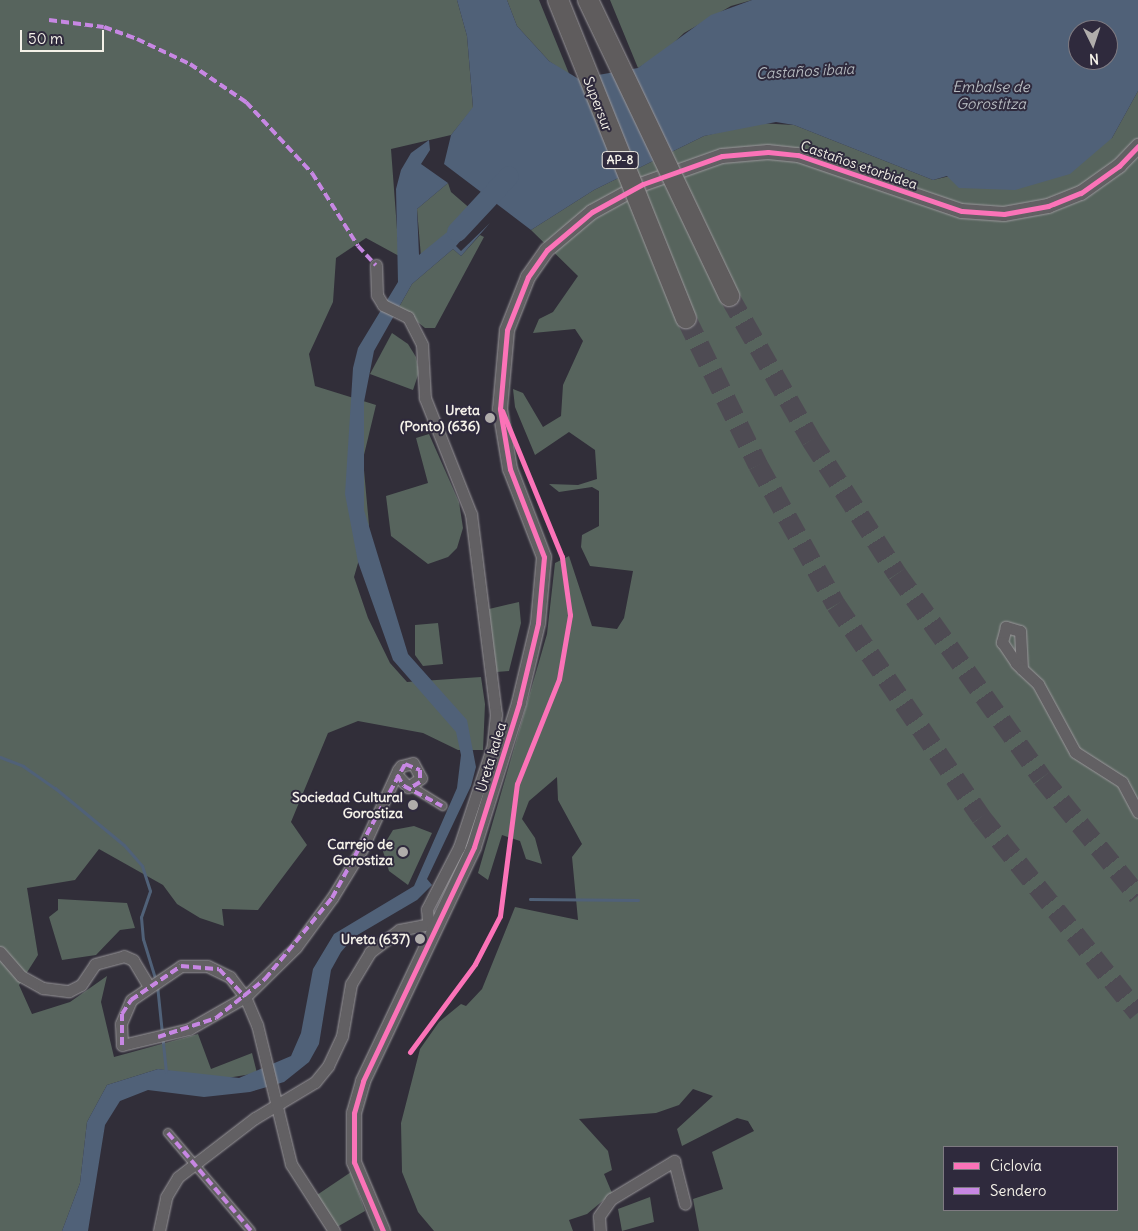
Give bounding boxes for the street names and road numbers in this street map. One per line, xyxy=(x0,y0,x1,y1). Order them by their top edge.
street label: Supersur xyxy=(580,74,616,134)
street label: Castaños etorbidea xyxy=(798,137,920,193)
road number: AP-8 xyxy=(601,150,639,170)
street label: Ureta kalea xyxy=(472,720,510,794)

